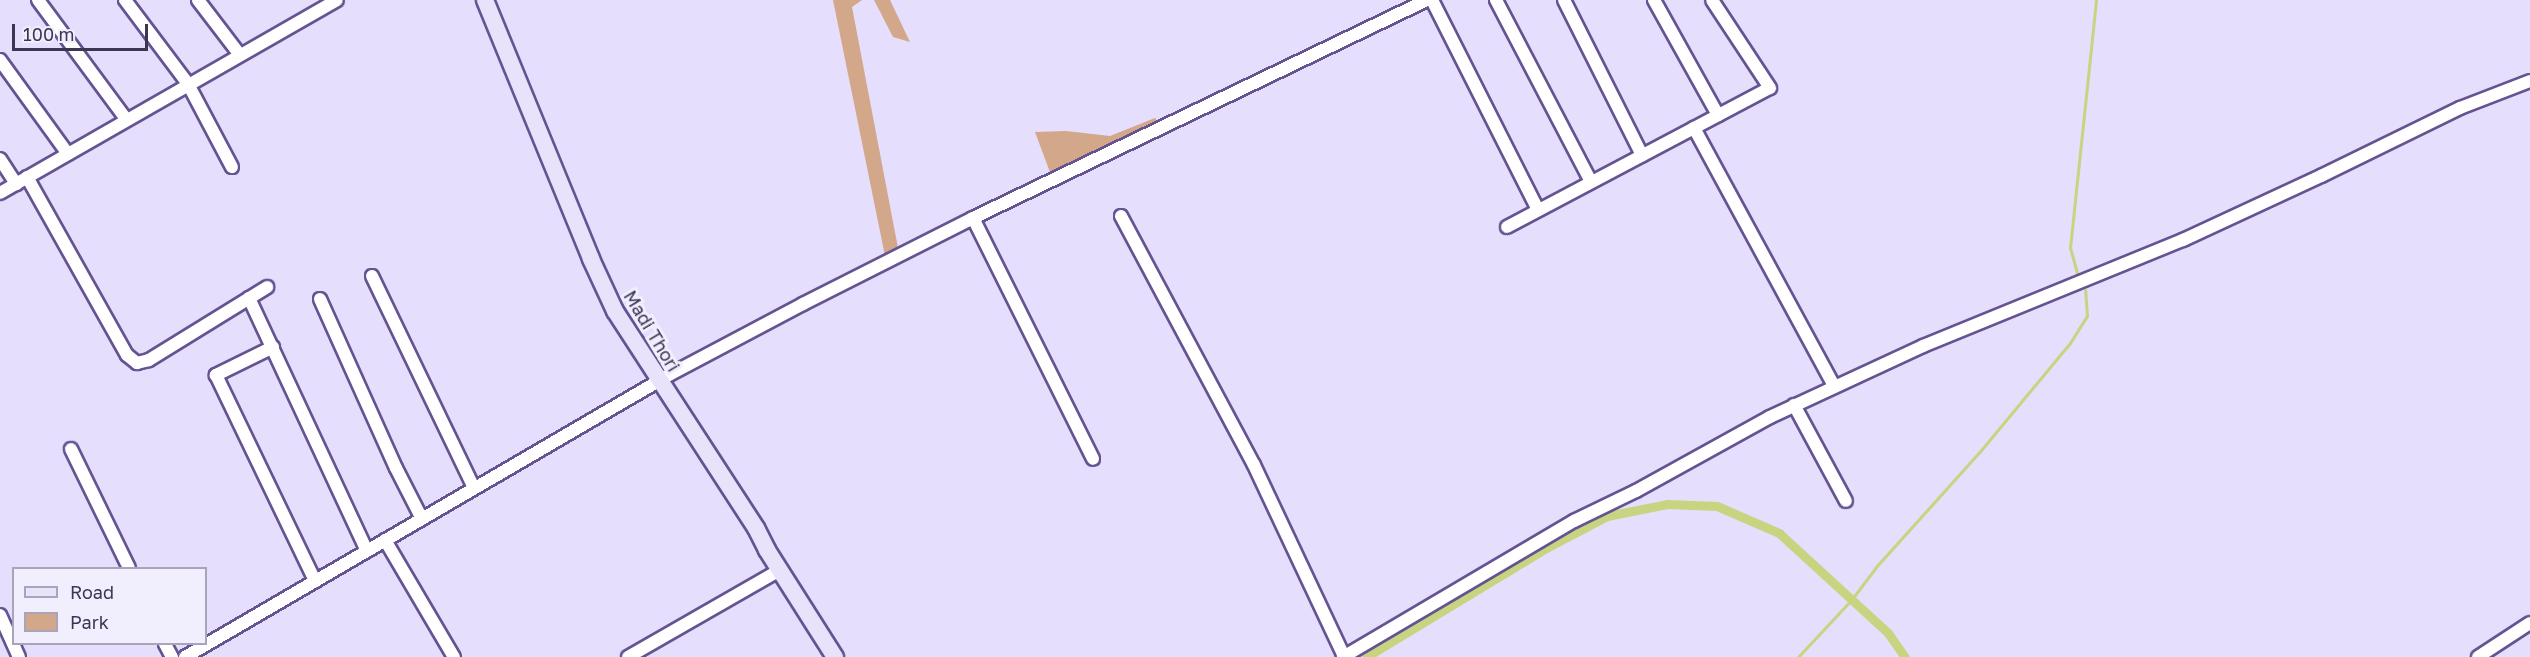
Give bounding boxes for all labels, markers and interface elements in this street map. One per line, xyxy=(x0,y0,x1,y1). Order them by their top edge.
scale bar xyxy=(15,12,152,50)
text: 100 m xyxy=(23,23,74,45)
street label: Madi Thori xyxy=(619,286,685,376)
legend xyxy=(12,567,207,645)
text: Road xyxy=(70,581,114,603)
text: Park xyxy=(70,611,109,633)

